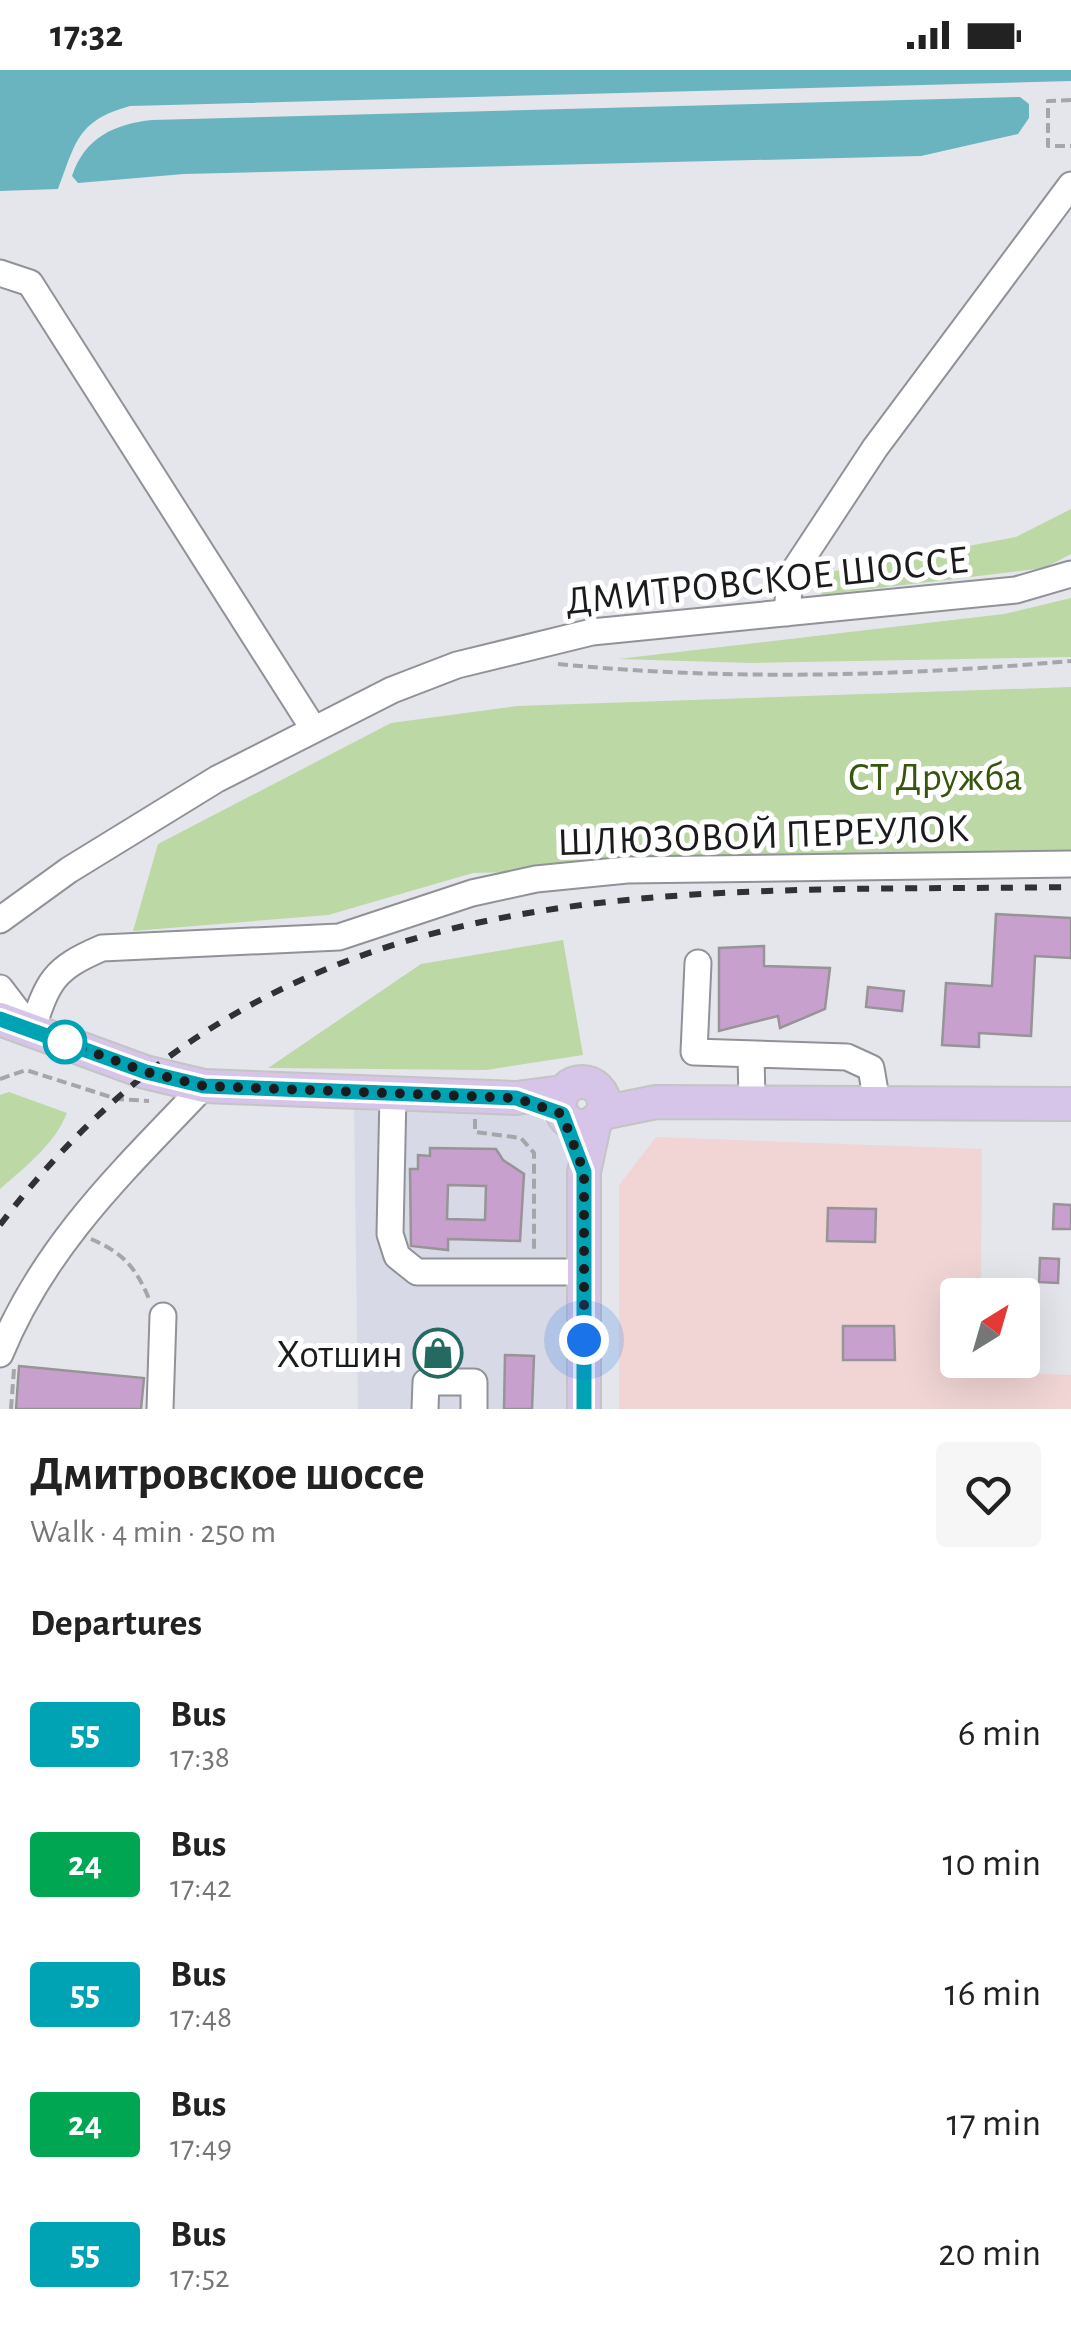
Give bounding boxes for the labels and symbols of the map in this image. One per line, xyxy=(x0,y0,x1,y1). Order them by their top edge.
street label: ДМИТРОВСКОЕ ШОССЕ xyxy=(564,540,971,622)
park label: СТ Дружба xyxy=(848,758,1022,798)
street label: ШЛЮЗОВОЙ ПЕРЕУЛОК xyxy=(556,808,970,863)
unlabelled marker xyxy=(44,1021,86,1063)
north arrow xyxy=(940,1278,1040,1378)
your location xyxy=(559,1315,609,1365)
shop icon: Хотшин xyxy=(412,1327,464,1379)
place label: Хотшин xyxy=(277,1335,403,1375)

